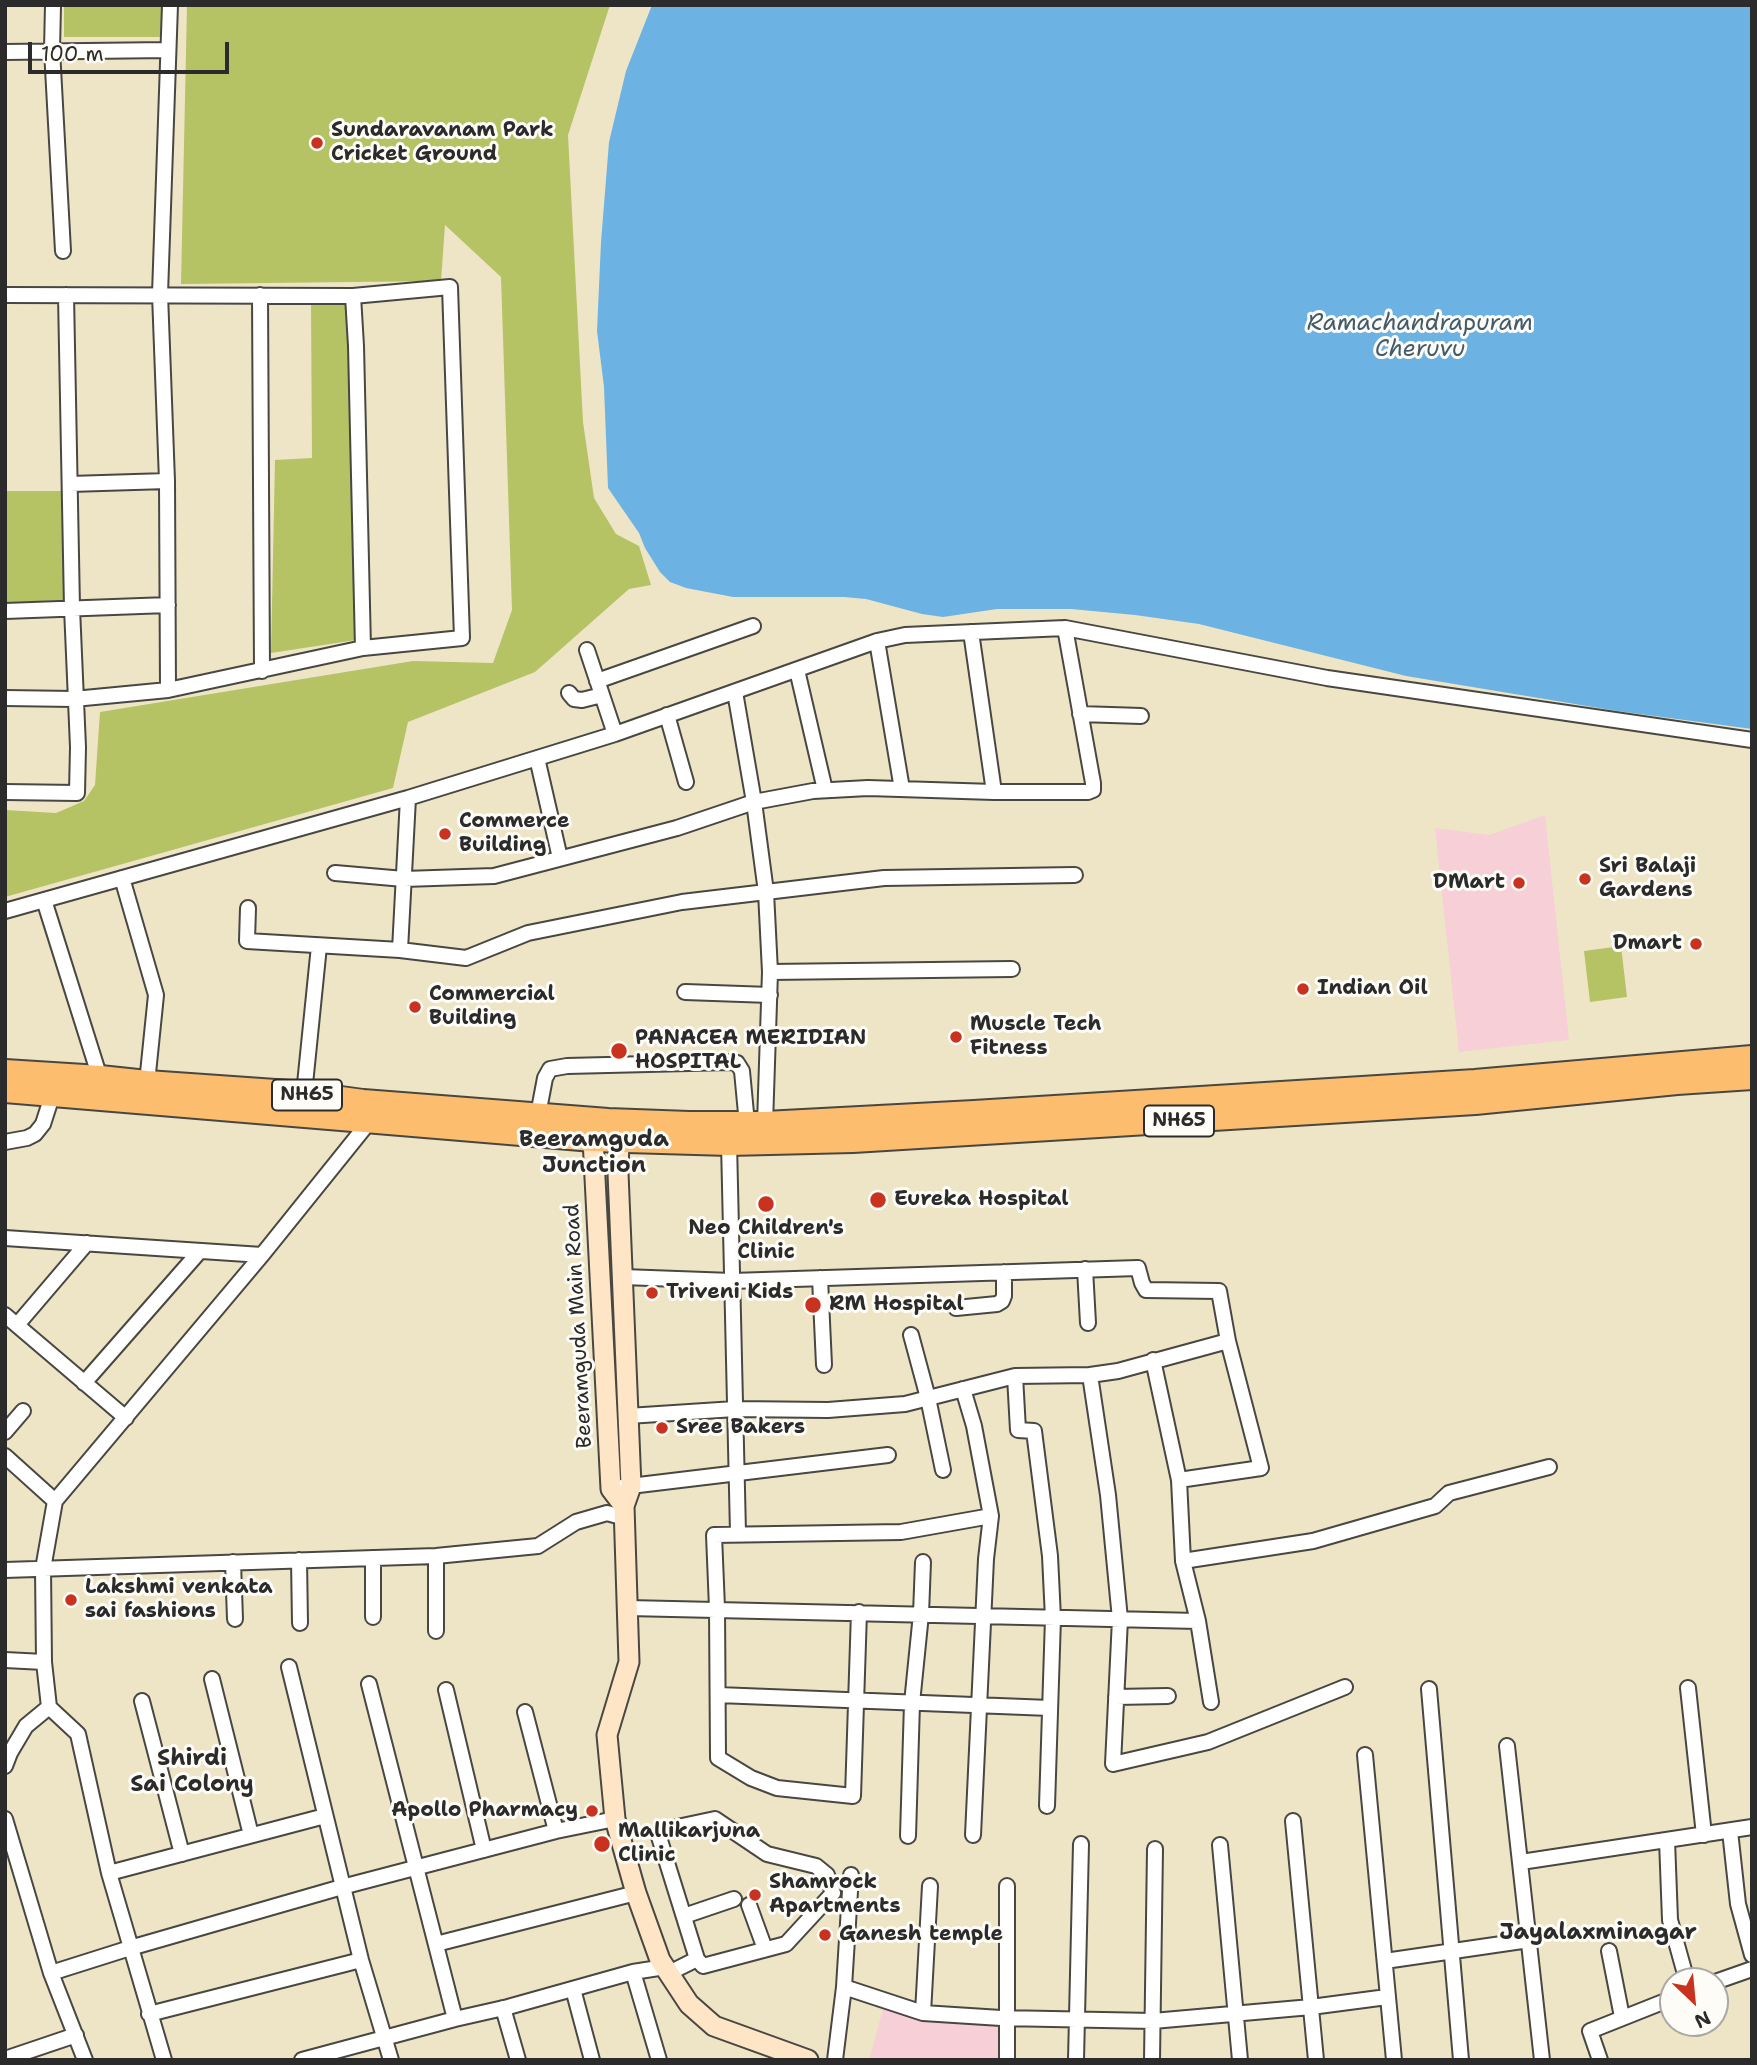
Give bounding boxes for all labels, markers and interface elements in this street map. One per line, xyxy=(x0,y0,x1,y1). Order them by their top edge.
scale bar xyxy=(32,28,233,72)
text: 100 m xyxy=(41,40,104,68)
place label: Sundaravanam Park Cricket Ground xyxy=(331,118,554,168)
marker: Sundaravanam Park Cricket Ground xyxy=(309,135,325,151)
water label: Ramachandrapuram Cheruvu xyxy=(1307,310,1533,364)
place label: Commerce Building xyxy=(459,809,570,859)
marker: Commerce Building xyxy=(437,826,453,842)
place label: Sri Balaji Gardens xyxy=(1599,854,1696,904)
place label: DMart xyxy=(1433,870,1505,896)
marker: Sri Balaji Gardens xyxy=(1577,871,1593,887)
marker: DMart xyxy=(1511,875,1527,891)
place label: Dmart xyxy=(1613,931,1682,957)
marker: Dmart xyxy=(1688,936,1704,952)
place label: Indian Oil xyxy=(1317,976,1428,1002)
marker: Indian Oil xyxy=(1295,981,1311,997)
place label: Commercial Building xyxy=(429,982,555,1032)
marker: Commercial Building xyxy=(407,999,423,1015)
place label: Muscle Tech Fitness xyxy=(970,1012,1102,1062)
place label: PANACEA MERIDIAN HOSPITAL xyxy=(635,1026,866,1076)
marker: Muscle Tech Fitness xyxy=(948,1029,964,1045)
marker: PANACEA MERIDIAN HOSPITAL xyxy=(609,1041,629,1061)
road number: NH65 xyxy=(272,1079,342,1110)
road number: NH65 xyxy=(1144,1106,1214,1136)
district label: Beeramguda Junction xyxy=(519,1126,669,1180)
place label: Eureka Hospital xyxy=(894,1187,1069,1213)
marker: Eureka Hospital xyxy=(868,1190,888,1210)
marker: Neo Children's Clinic xyxy=(756,1194,776,1214)
street label: Beeramguda Main Road xyxy=(560,1203,598,1449)
place label: Neo Children's Clinic xyxy=(688,1216,844,1266)
place label: Triveni Kids xyxy=(666,1280,793,1306)
marker: Triveni Kids xyxy=(644,1285,660,1301)
place label: RM Hospital xyxy=(829,1292,964,1318)
marker: RM Hospital xyxy=(803,1295,823,1315)
place label: Sree Bakers xyxy=(676,1415,805,1441)
marker: Sree Bakers xyxy=(654,1420,670,1436)
place label: Lakshmi venkata sai fashions xyxy=(85,1575,273,1625)
marker: Lakshmi venkata sai fashions xyxy=(63,1592,79,1608)
district label: Shirdi Sai Colony xyxy=(130,1745,254,1799)
place label: Apollo Pharmacy xyxy=(391,1798,578,1824)
marker: Apollo Pharmacy xyxy=(584,1803,600,1819)
place label: Mallikarjuna Clinic xyxy=(618,1819,760,1869)
marker: Mallikarjuna Clinic xyxy=(592,1834,612,1854)
place label: Shamrock Apartments xyxy=(769,1870,900,1920)
marker: Shamrock Apartments xyxy=(747,1887,763,1903)
district label: Jayalaxminagar xyxy=(1499,1919,1697,1947)
place label: Ganesh temple xyxy=(839,1922,1003,1948)
marker: Ganesh temple xyxy=(817,1927,833,1943)
north arrow xyxy=(1659,1967,1729,2037)
text: N xyxy=(1690,2005,1715,2034)

